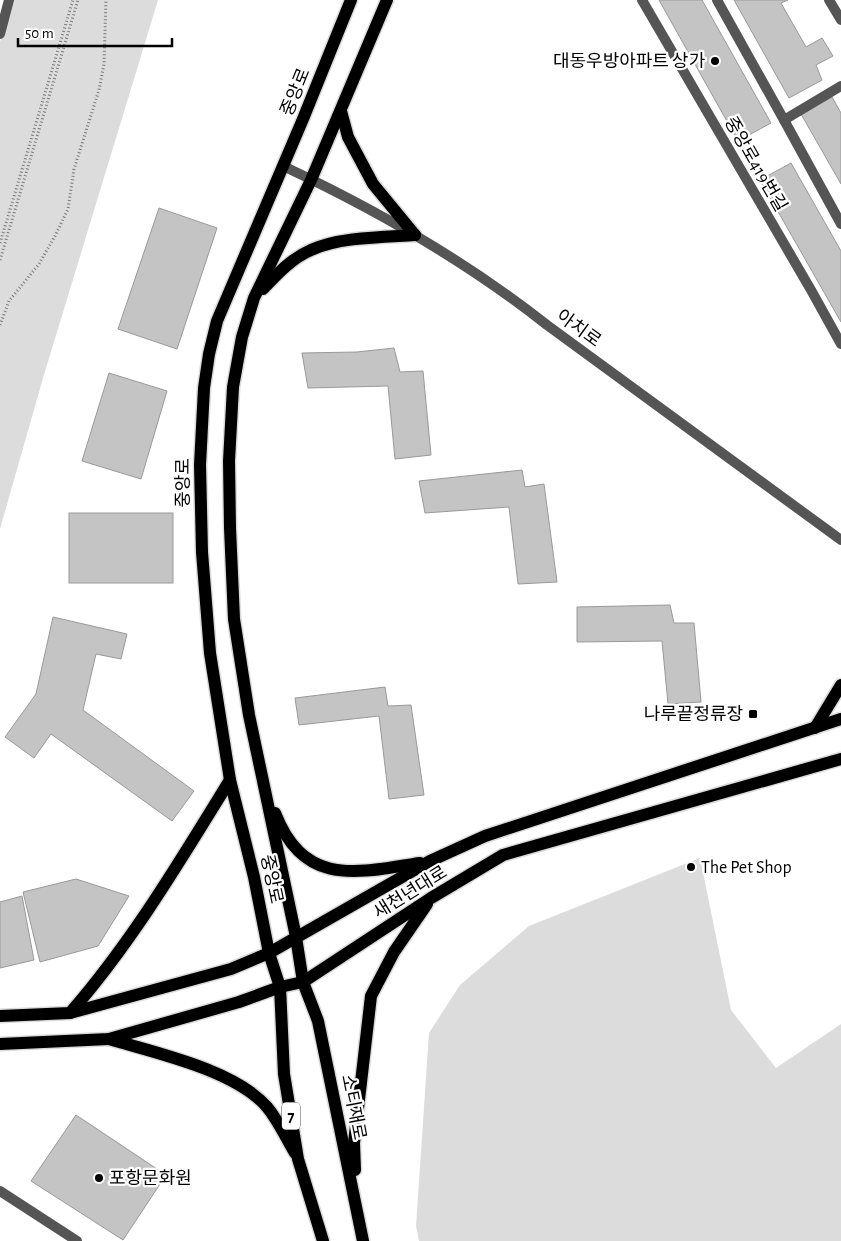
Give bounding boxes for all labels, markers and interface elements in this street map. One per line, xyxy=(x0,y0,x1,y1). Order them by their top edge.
scale bar xyxy=(18,15,171,47)
text: 50 m xyxy=(25,26,54,41)
place label: 대동우방아파트 상가 xyxy=(553,51,705,71)
marker: 대동우방아파트 상가 xyxy=(709,55,721,67)
street label: 중앙로 xyxy=(276,65,314,119)
street label: 중앙로419번길 xyxy=(721,113,791,215)
street label: 아치로 xyxy=(553,305,605,351)
street label: 중앙로 xyxy=(173,458,193,508)
place label: 나루끝정류장 xyxy=(644,704,743,724)
marker: 나루끝정류장 xyxy=(747,708,759,720)
street label: 중앙로 xyxy=(257,853,287,905)
place label: The Pet Shop xyxy=(701,859,792,877)
marker: The Pet Shop xyxy=(685,861,697,873)
street label: 새천년대로 xyxy=(370,862,450,922)
street label: 소티재로 xyxy=(338,1073,370,1141)
road number: 7 xyxy=(282,1102,300,1130)
place label: 포항문화원 xyxy=(109,1169,192,1188)
marker: 포항문화원 xyxy=(93,1172,105,1184)

